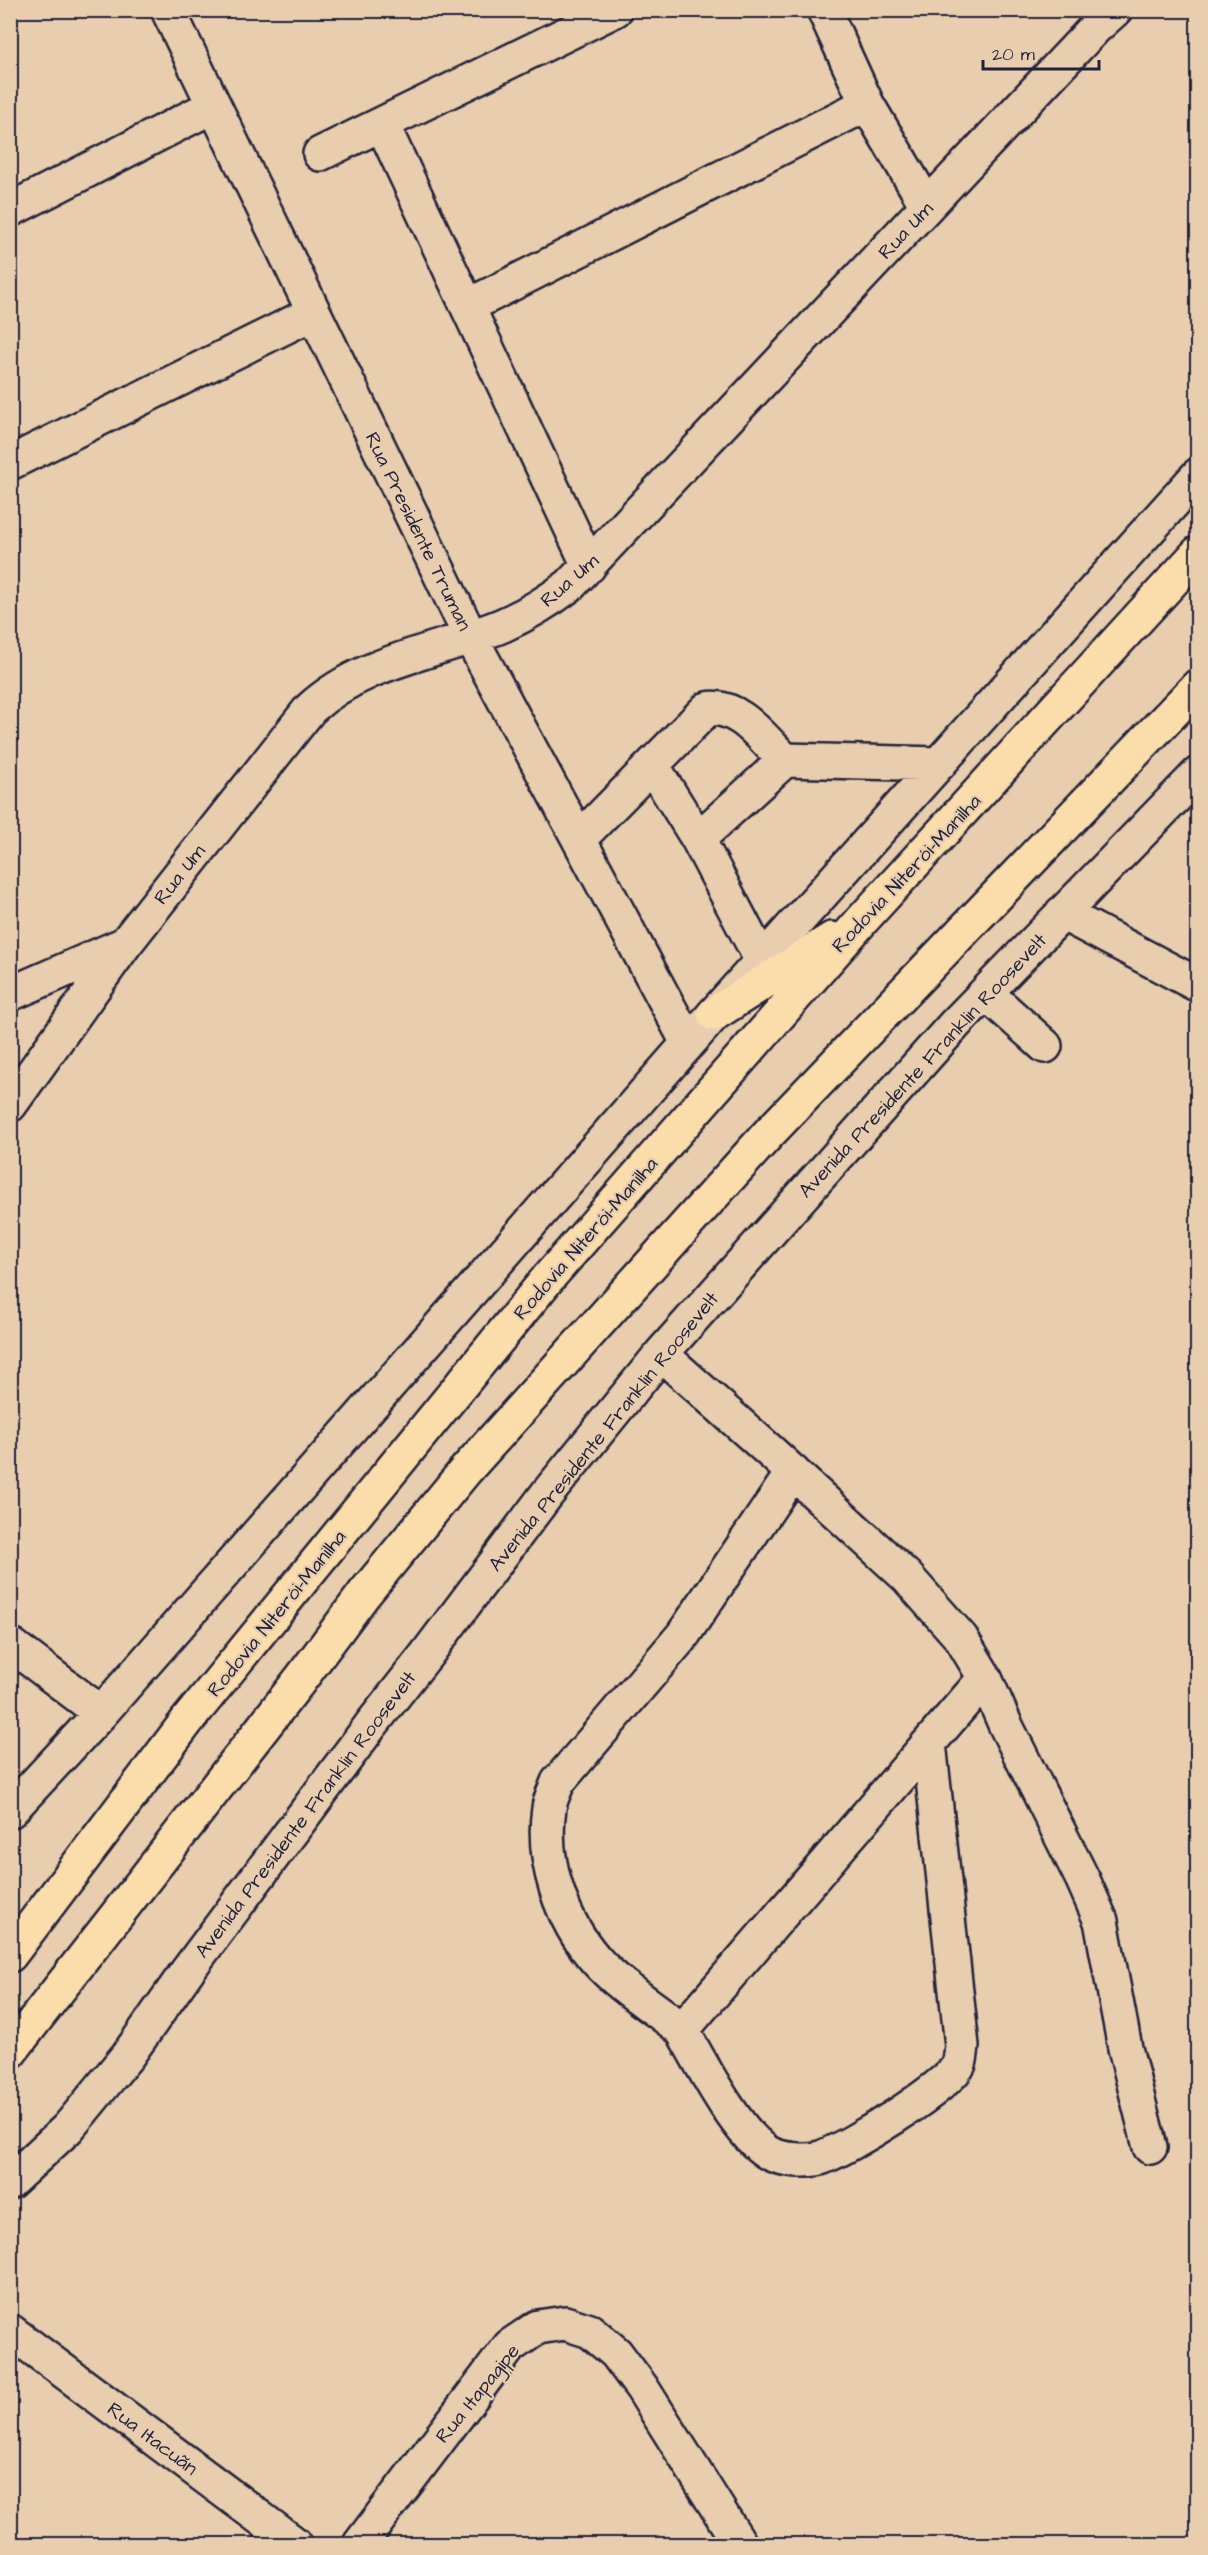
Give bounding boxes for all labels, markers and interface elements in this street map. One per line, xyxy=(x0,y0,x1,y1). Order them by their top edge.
scale bar xyxy=(983,33,1098,71)
text: 20 m xyxy=(992,42,1035,67)
street label: Rua Um xyxy=(872,195,940,266)
street label: Rua Presidente Truman xyxy=(358,427,478,635)
street label: Rua Um xyxy=(534,547,605,614)
street label: Rodovia Niterói-Manilha xyxy=(826,788,988,959)
street label: Rua Um xyxy=(147,838,212,911)
street label: Avenida Presidente Franklin Roosevelt xyxy=(792,927,1053,1204)
street label: Rodovia Niterói-Manilha xyxy=(507,1151,664,1326)
street label: Avenida Presidente Franklin Roosevelt xyxy=(482,1286,726,1577)
street label: Rodovia Niterói-Manilha xyxy=(201,1524,353,1703)
street label: Avenida Presidente Franklin Roosevelt xyxy=(188,1665,423,1964)
street label: Rua Itapagipe xyxy=(429,2338,527,2450)
street label: Rua Itacuãn xyxy=(101,2395,204,2482)

